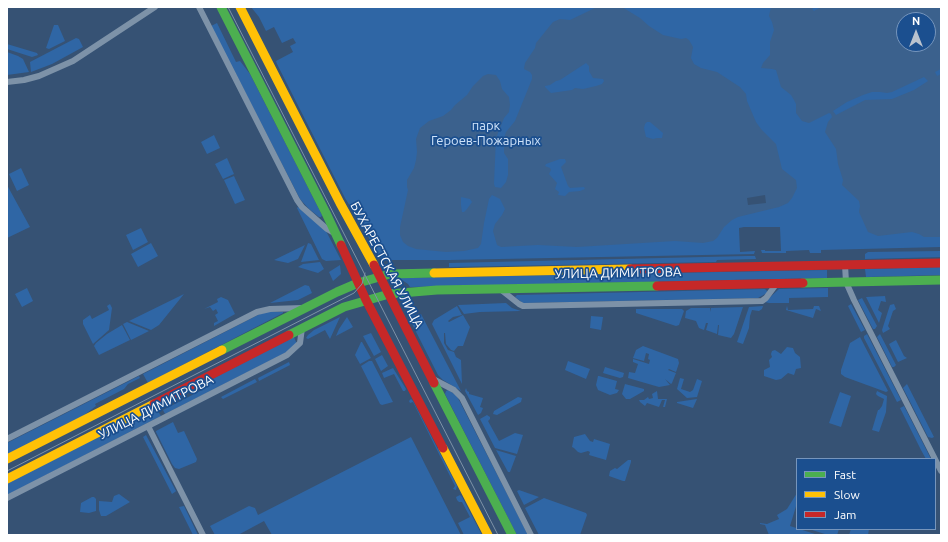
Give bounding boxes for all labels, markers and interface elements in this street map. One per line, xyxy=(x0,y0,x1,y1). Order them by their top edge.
north arrow xyxy=(896,12,936,52)
text: N xyxy=(912,15,920,27)
park label: парк Героев-Пожарных xyxy=(431,118,541,149)
street label: БУХАРЕСТСКАЯ УЛИЦА xyxy=(347,199,427,331)
street label: УЛИЦА ДИМИТРОВА xyxy=(555,264,681,282)
street label: УЛИЦА ДИМИТРОВА xyxy=(96,371,216,443)
legend xyxy=(796,458,936,530)
text: Fast xyxy=(834,468,856,481)
text: Slow xyxy=(834,488,860,501)
text: Jam xyxy=(834,508,856,521)

